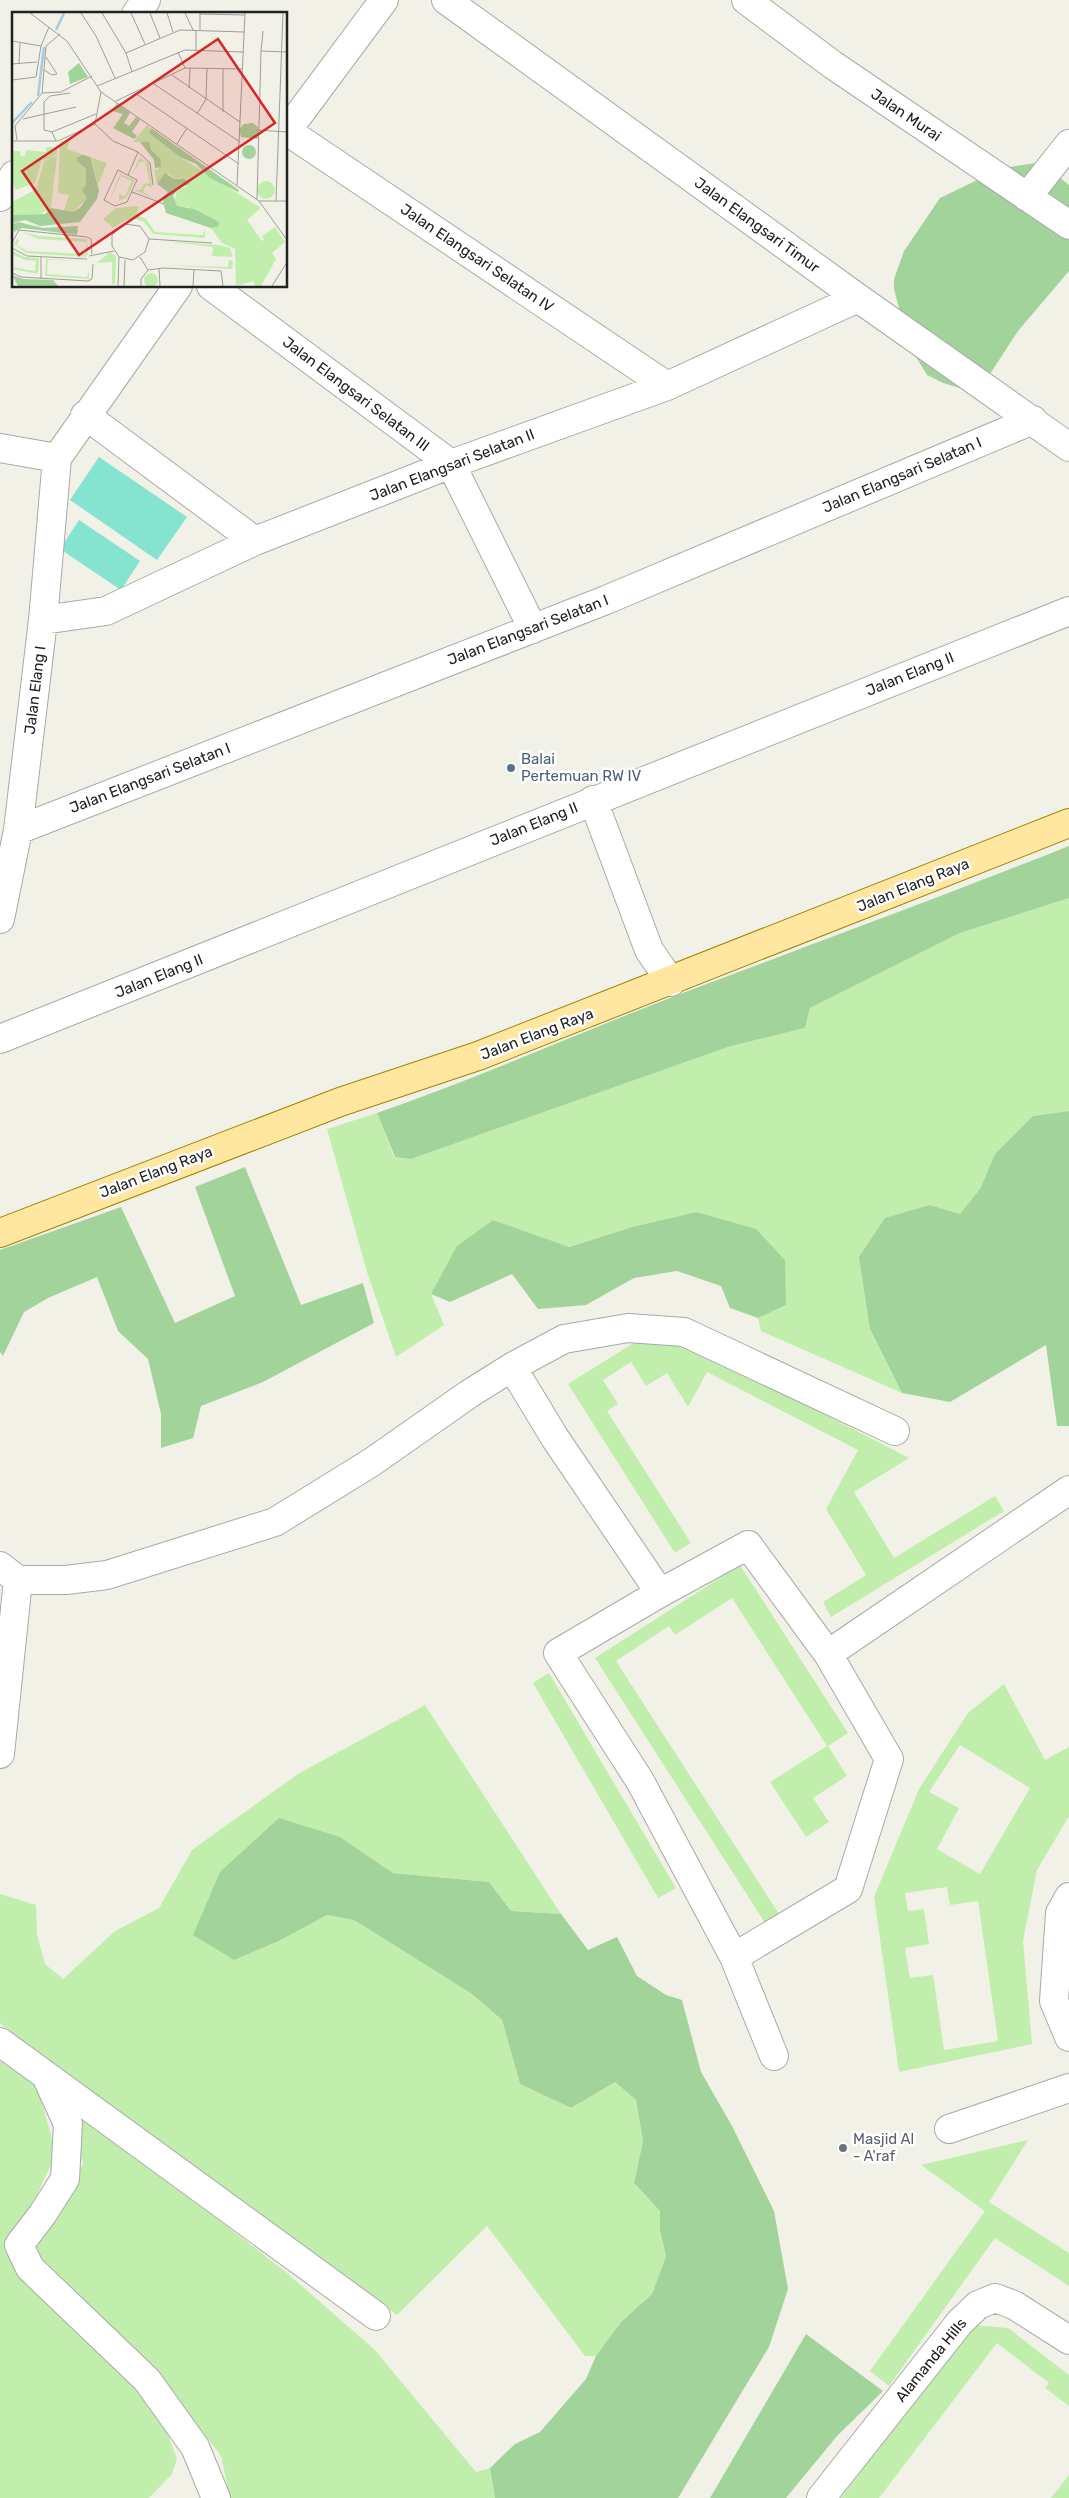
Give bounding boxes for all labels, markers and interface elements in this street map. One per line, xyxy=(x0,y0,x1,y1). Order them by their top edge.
inset map xyxy=(12,12,288,288)
street label: Jalan Murai xyxy=(867,85,945,145)
street label: Jalan Elangsari Timur xyxy=(691,174,823,277)
street label: Jalan Elangsari Selatan IV xyxy=(397,200,557,316)
street label: Jalan Elangsari Selatan III xyxy=(279,333,433,455)
street label: Jalan Elangsari Selatan II xyxy=(367,425,537,505)
street label: Jalan Elangsari Selatan I xyxy=(820,433,984,517)
street label: Jalan Elangsari Selatan I xyxy=(445,591,611,669)
street label: Jalan Elang I xyxy=(21,645,49,735)
street label: Jalan Elang II xyxy=(863,648,957,700)
street label: Jalan Elangsari Selatan I xyxy=(67,739,233,817)
place label: Balai Pertemuan RW IV xyxy=(521,750,642,785)
marker: Balai Pertemuan RW IV xyxy=(505,762,517,774)
street label: Jalan Elang II xyxy=(487,798,581,850)
street label: Jalan Elang Raya xyxy=(854,854,972,916)
street label: Jalan Elang II xyxy=(112,950,206,1002)
street label: Jalan Elang Raya xyxy=(478,1004,596,1064)
street label: Jalan Elang Raya xyxy=(97,1142,215,1202)
place label: Masjid Al - A'raf xyxy=(853,2130,914,2165)
marker: Masjid Al - A'raf xyxy=(837,2142,849,2154)
street label: Alamanda Hills xyxy=(892,2314,971,2406)

